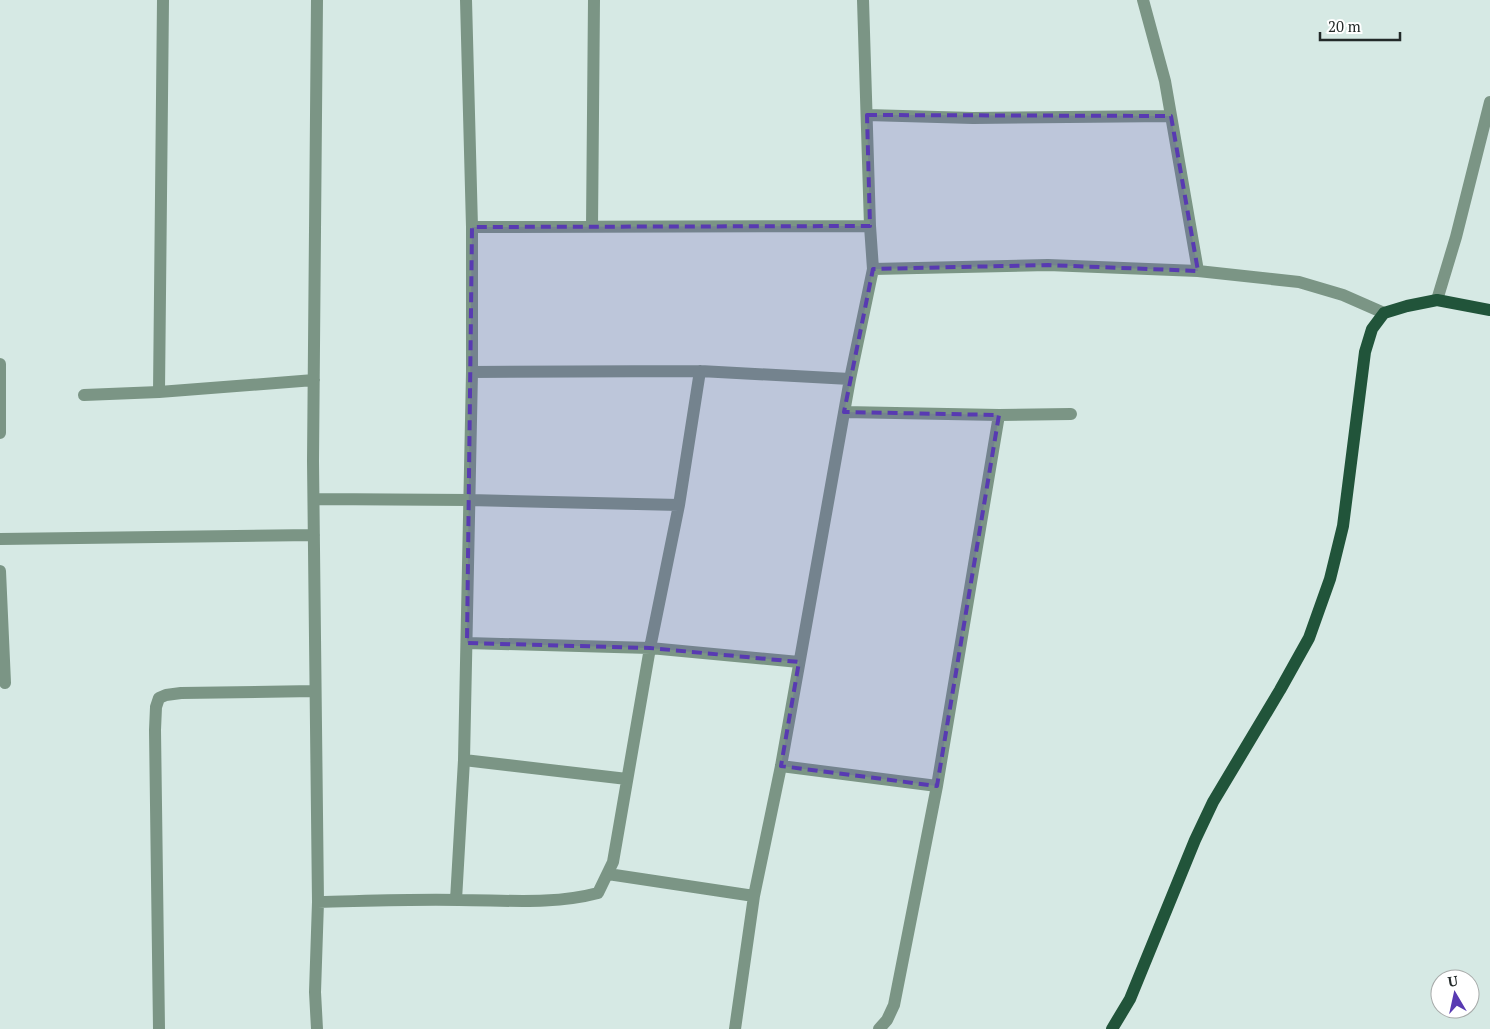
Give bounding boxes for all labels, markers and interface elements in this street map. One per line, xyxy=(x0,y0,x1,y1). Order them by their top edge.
scale bar xyxy=(1320,10,1400,42)
text: 20 m xyxy=(1328,16,1361,36)
north arrow xyxy=(1430,969,1480,1019)
text: U xyxy=(1446,970,1459,991)

